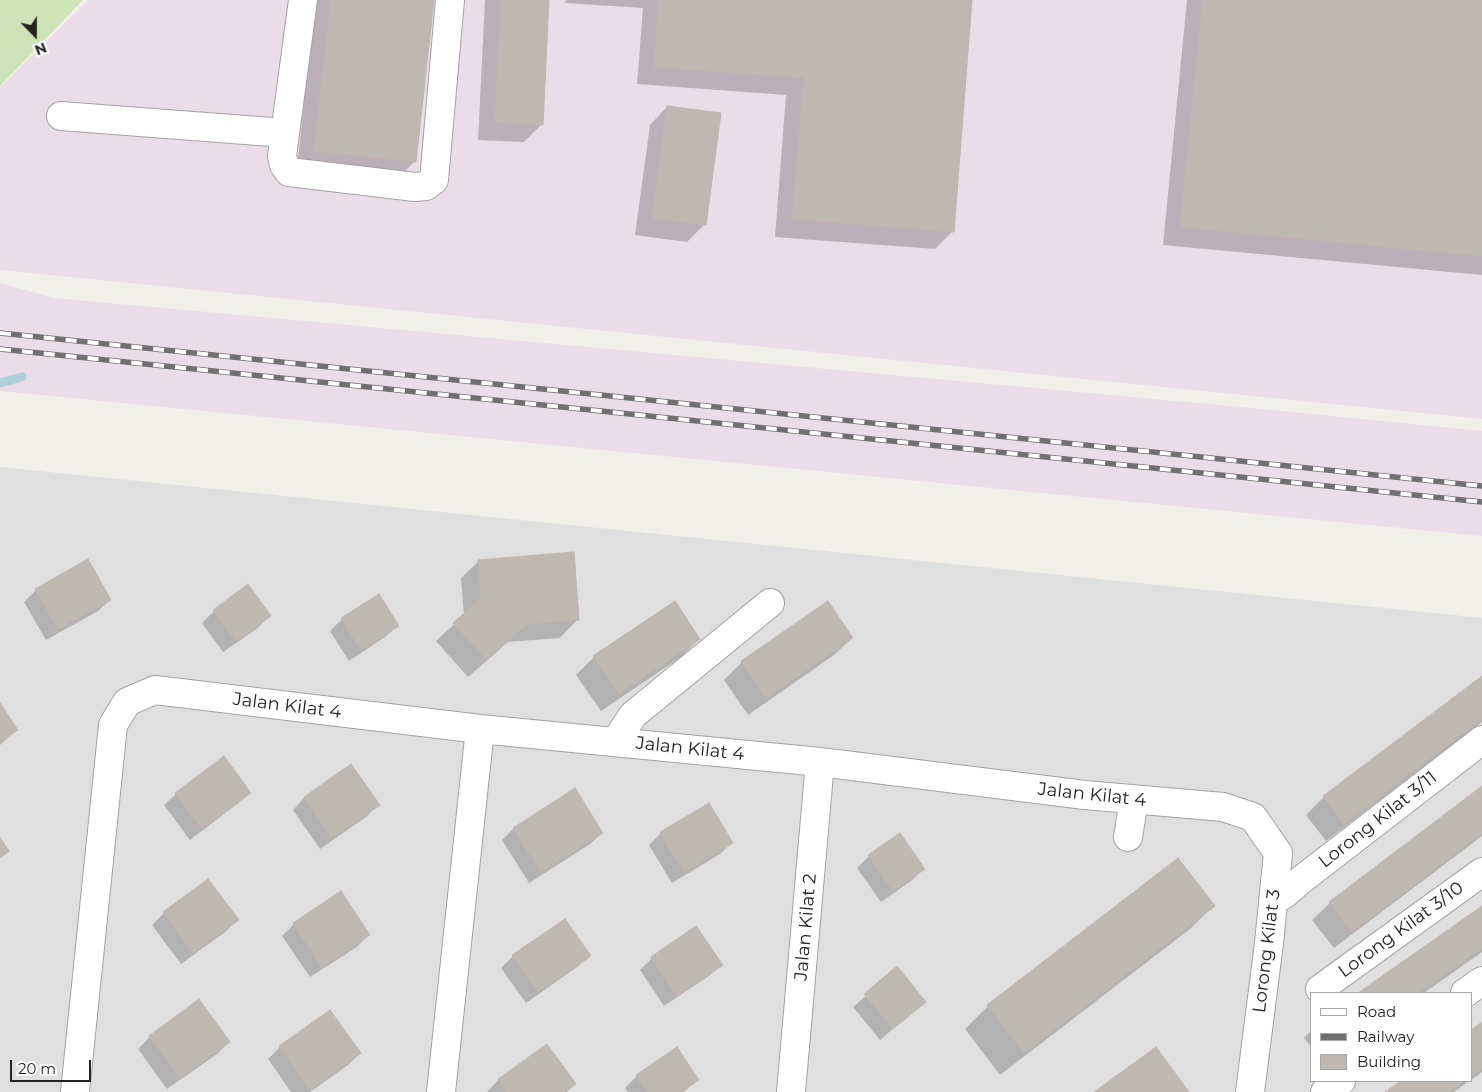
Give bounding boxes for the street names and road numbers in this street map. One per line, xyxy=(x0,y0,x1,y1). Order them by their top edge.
street label: Jalan Kilat 4 xyxy=(232,689,342,723)
street label: Jalan Kilat 4 xyxy=(635,733,745,765)
street label: Lorong Kilat 3/11 xyxy=(1315,767,1441,873)
street label: Jalan Kilat 4 xyxy=(1037,779,1147,811)
street label: Jalan Kilat 2 xyxy=(791,873,821,981)
street label: Lorong Kilat 3/10 xyxy=(1334,877,1468,983)
street label: Lorong Kilat 3 xyxy=(1249,888,1285,1014)

